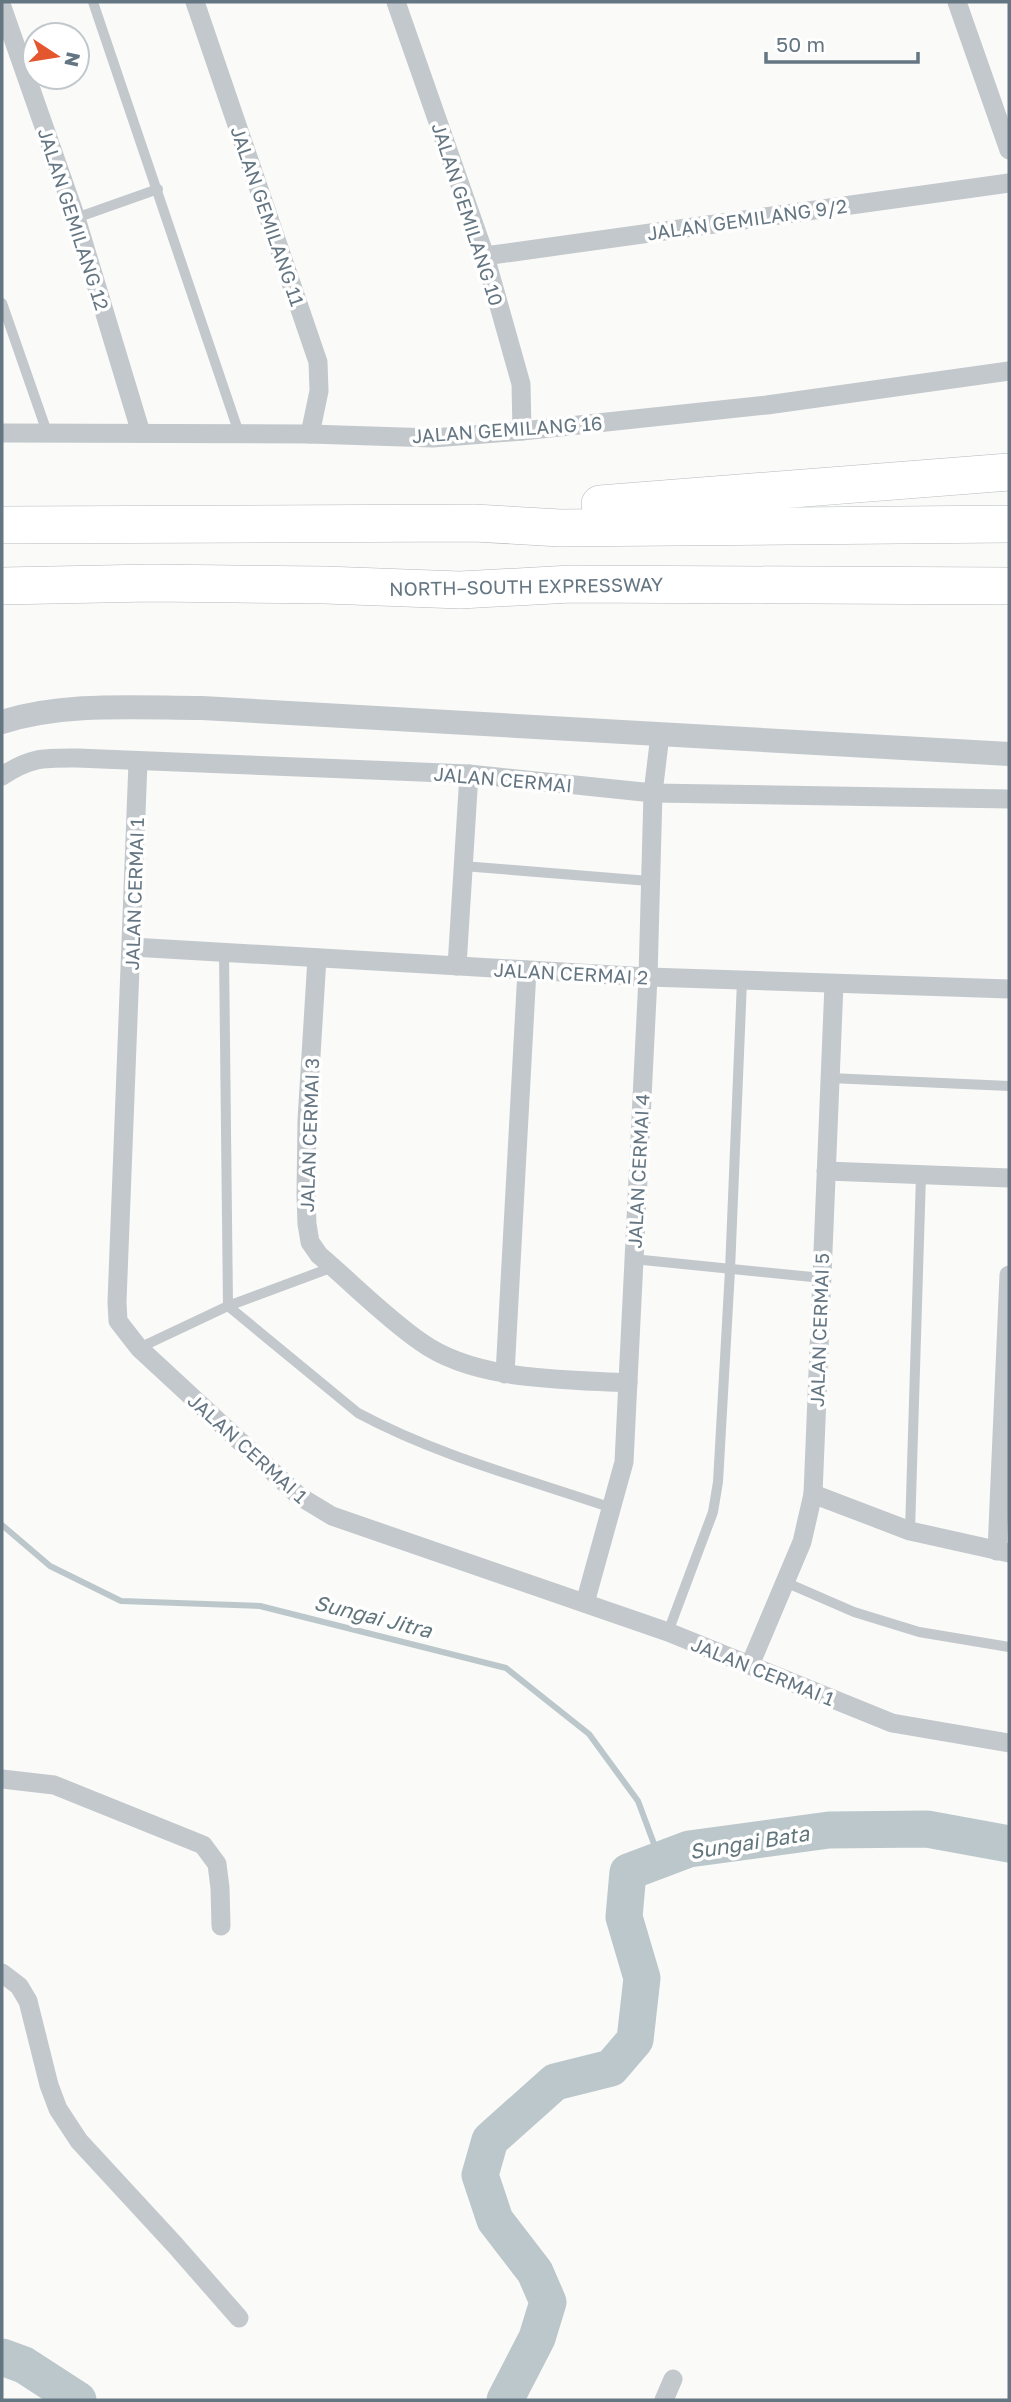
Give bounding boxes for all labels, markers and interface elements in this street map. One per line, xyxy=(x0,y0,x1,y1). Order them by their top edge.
north arrow xyxy=(21,21,91,91)
scale bar xyxy=(766,21,918,65)
text: 50 m xyxy=(776,31,825,57)
text: N xyxy=(60,50,86,69)
street label: JALAN GEMILANG 10 xyxy=(428,120,508,308)
street label: JALAN GEMILANG 11 xyxy=(226,123,310,309)
street label: JALAN GEMILANG 12 xyxy=(34,125,114,313)
street label: JALAN GEMILANG 9/2 xyxy=(646,194,848,244)
street label: JALAN GEMILANG 16 xyxy=(411,411,603,447)
street label: NORTH–SOUTH EXPRESSWAY xyxy=(389,572,663,600)
street label: JALAN CERMAI xyxy=(433,762,573,796)
street label: JALAN CERMAI 1 xyxy=(120,817,148,971)
street label: JALAN CERMAI 2 xyxy=(493,957,649,989)
street label: JALAN CERMAI 3 xyxy=(295,1057,323,1213)
street label: JALAN CERMAI 4 xyxy=(622,1093,654,1249)
street label: JALAN CERMAI 5 xyxy=(805,1253,833,1407)
street label: JALAN CERMAI 1 xyxy=(184,1388,312,1508)
water label: Sungai Jitra xyxy=(312,1589,436,1643)
street label: JALAN CERMAI 1 xyxy=(688,1632,838,1710)
water label: Sungai Bata xyxy=(687,1820,812,1864)

